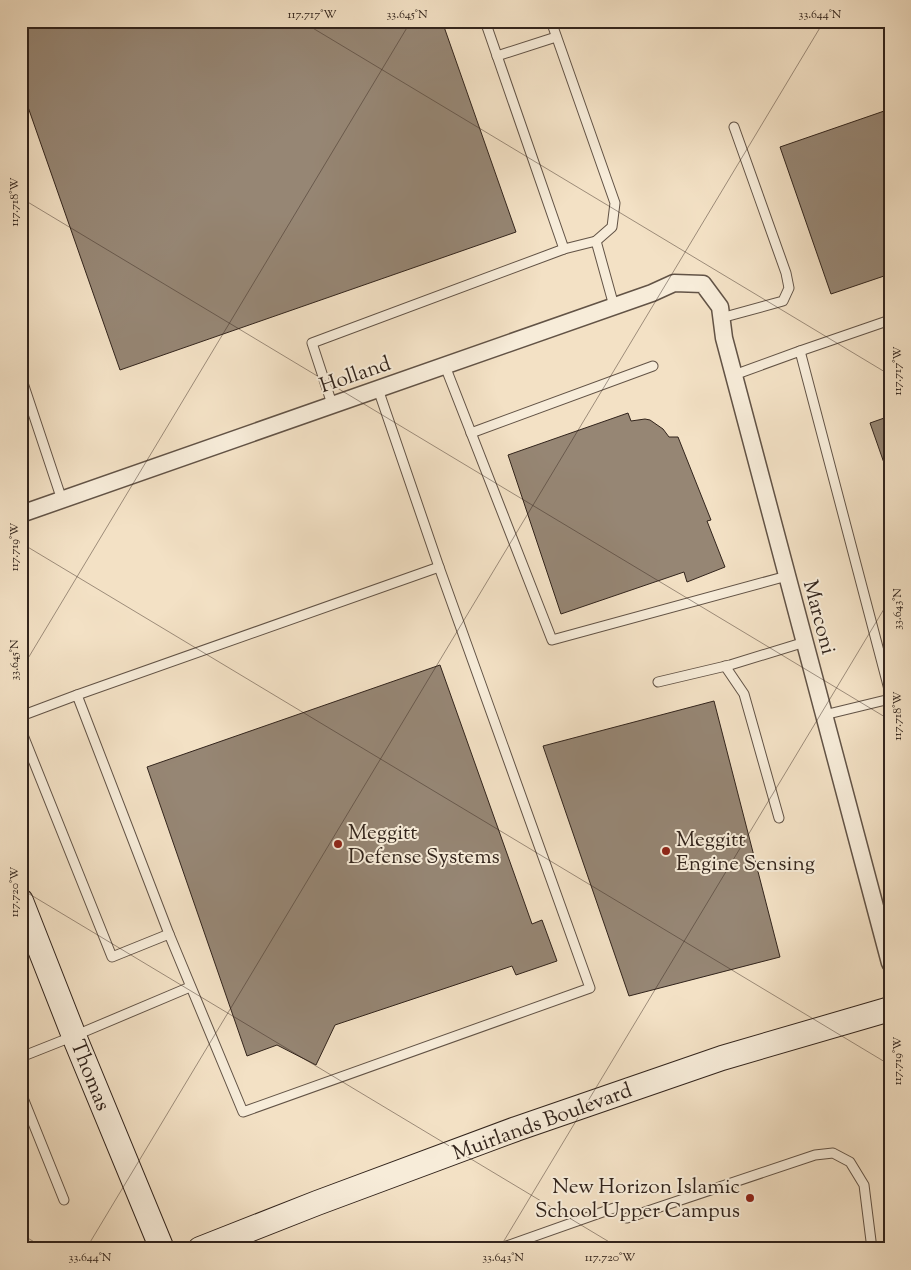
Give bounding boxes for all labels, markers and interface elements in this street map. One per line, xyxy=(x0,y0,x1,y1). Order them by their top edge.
text: 117.717°W xyxy=(287,6,337,24)
text: 33.645°N xyxy=(386,6,428,24)
text: 33.644°N xyxy=(799,6,842,24)
text: 117.718°W xyxy=(6,177,24,227)
text: 117.717°W xyxy=(889,346,907,396)
street label: Holland xyxy=(316,350,395,402)
text: 117.719°W xyxy=(6,522,24,571)
street label: Marconi xyxy=(794,577,842,658)
text: 33.643°N xyxy=(889,588,907,630)
text: 33.645°N xyxy=(6,639,24,681)
text: 117.718°W xyxy=(889,691,907,741)
place label: Meggitt Defense Systems xyxy=(348,819,500,873)
place label: Meggitt Engine Sensing xyxy=(676,826,815,880)
marker: Meggitt Defense Systems xyxy=(332,838,344,850)
marker: Meggitt Engine Sensing xyxy=(660,845,672,857)
text: 117.720°W xyxy=(6,866,24,917)
street label: Thomas xyxy=(61,1036,117,1116)
text: 117.719°W xyxy=(889,1036,907,1085)
street label: Muirlands Boulevard xyxy=(449,1076,637,1169)
place label: New Horizon Islamic School Upper Campus xyxy=(535,1173,740,1227)
marker: New Horizon Islamic School Upper Campus xyxy=(744,1192,756,1204)
text: 33.644°N xyxy=(69,1249,112,1267)
text: 33.643°N xyxy=(482,1249,524,1267)
text: 117.720°W xyxy=(585,1249,636,1267)

